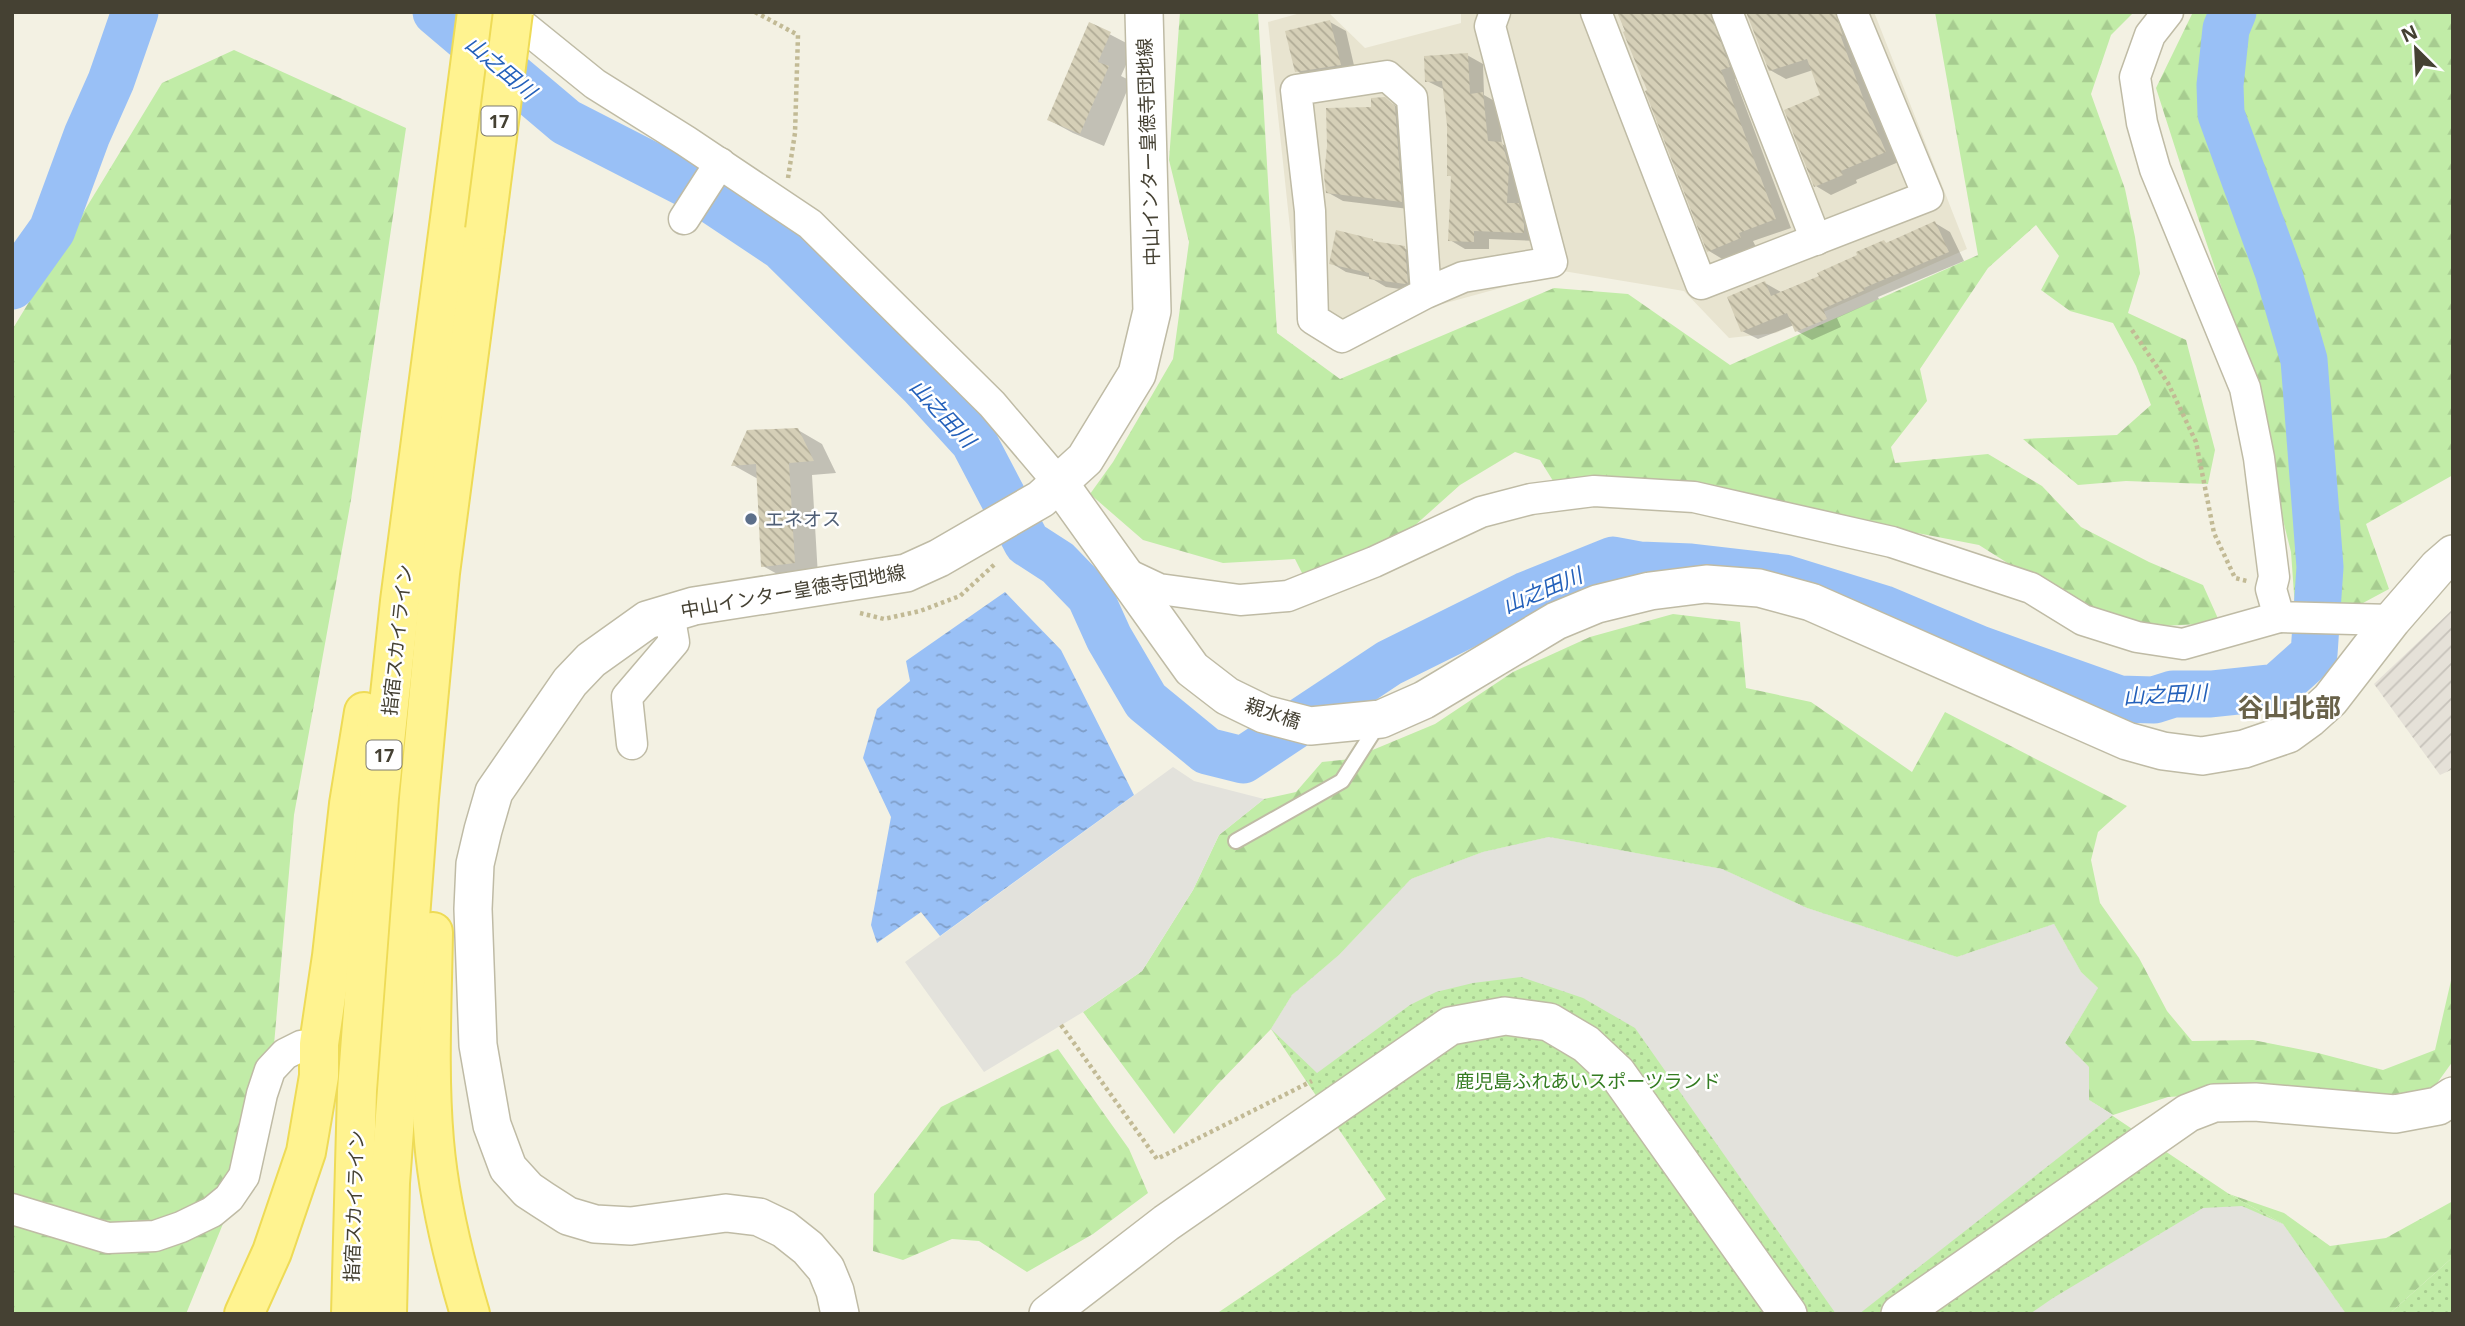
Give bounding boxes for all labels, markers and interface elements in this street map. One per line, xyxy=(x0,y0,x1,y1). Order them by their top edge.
north arrow xyxy=(2381,14,2451,84)
text: N xyxy=(2397,18,2421,48)
water label: 山之田川 xyxy=(460,29,544,106)
street label: 中山インター皇徳寺団地線 xyxy=(1131,38,1165,266)
road number: 17 xyxy=(482,106,516,136)
water label: 山之田川 xyxy=(904,373,983,455)
place label: エネオス xyxy=(765,506,841,532)
marker: エネオス xyxy=(743,511,759,527)
street label: 中山インター皇徳寺団地線 xyxy=(678,558,908,624)
water label: 山之田川 xyxy=(1498,560,1588,619)
street label: 指宿スカイライン xyxy=(376,563,418,717)
water label: 山之田川 xyxy=(2122,678,2210,710)
district label: 谷山北部 xyxy=(2237,689,2341,725)
street label: 親水橋 xyxy=(1242,691,1304,735)
road number: 17 xyxy=(366,740,402,770)
park label: 鹿児島ふれあいスポーツランド xyxy=(1455,1068,1721,1094)
street label: 指宿スカイライン xyxy=(338,1130,370,1282)

